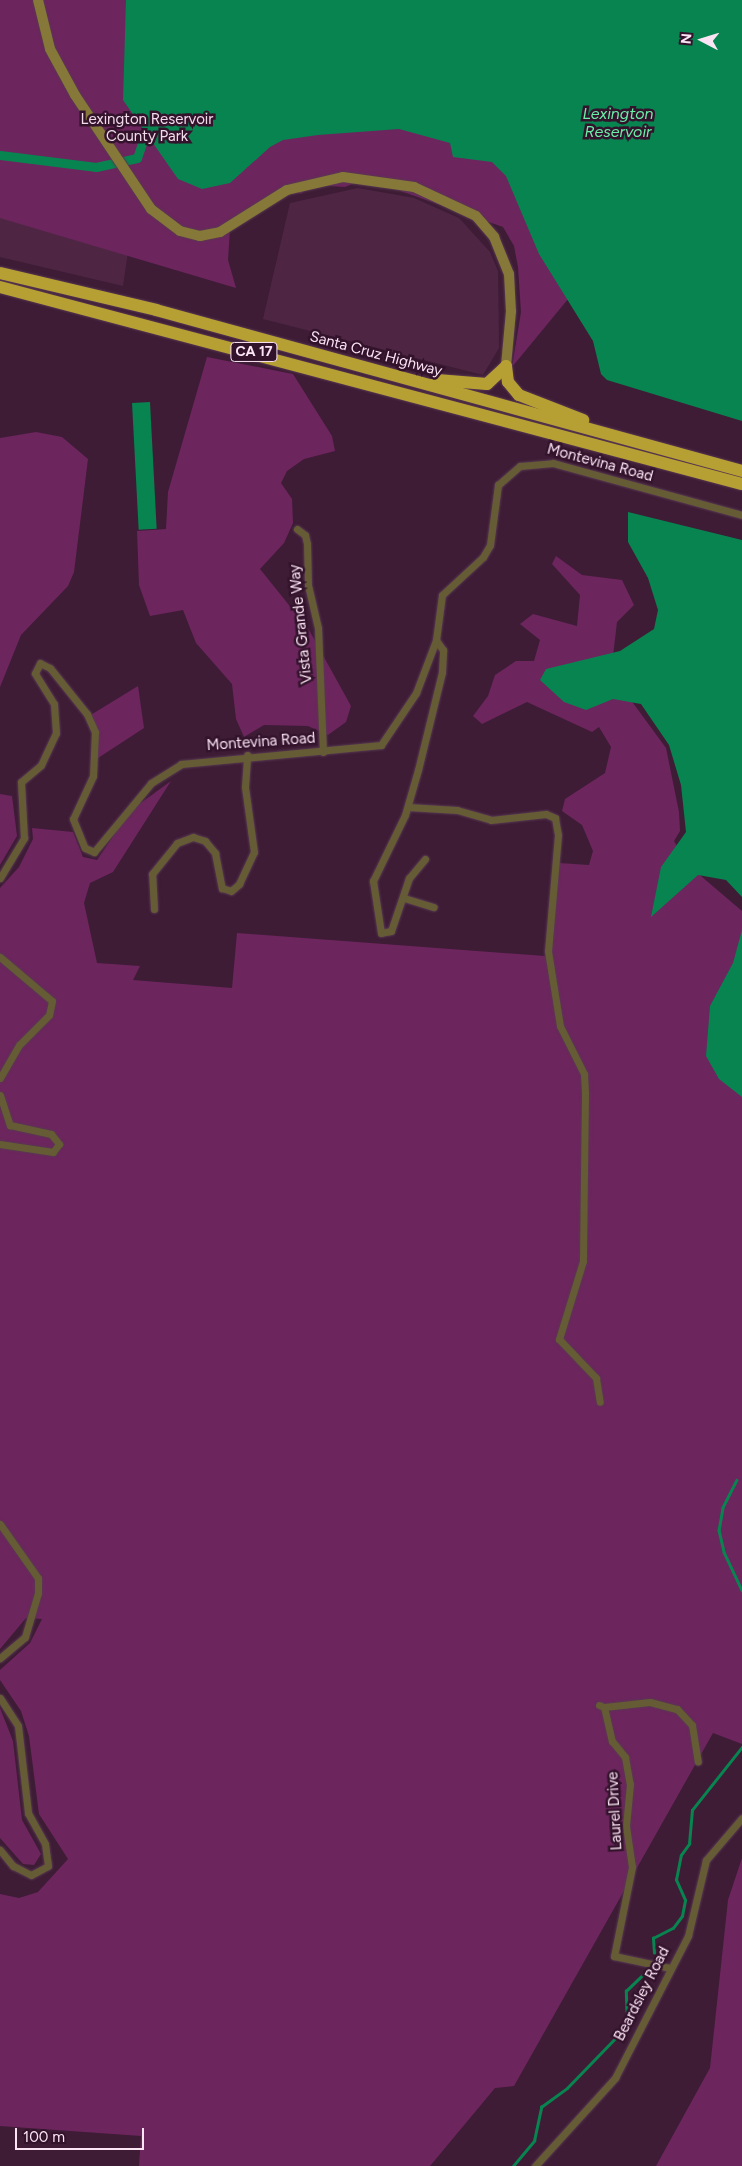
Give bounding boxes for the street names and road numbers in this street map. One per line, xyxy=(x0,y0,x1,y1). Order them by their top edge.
street label: Santa Cruz Highway xyxy=(308,328,444,380)
road number: CA 17 xyxy=(230,341,278,364)
street label: Montevina Road xyxy=(545,440,655,486)
street label: Vista Grande Way xyxy=(286,563,316,685)
street label: Montevina Road xyxy=(206,729,316,755)
street label: Laurel Drive xyxy=(604,1771,626,1851)
street label: Beardsley Road xyxy=(611,1944,673,2044)

